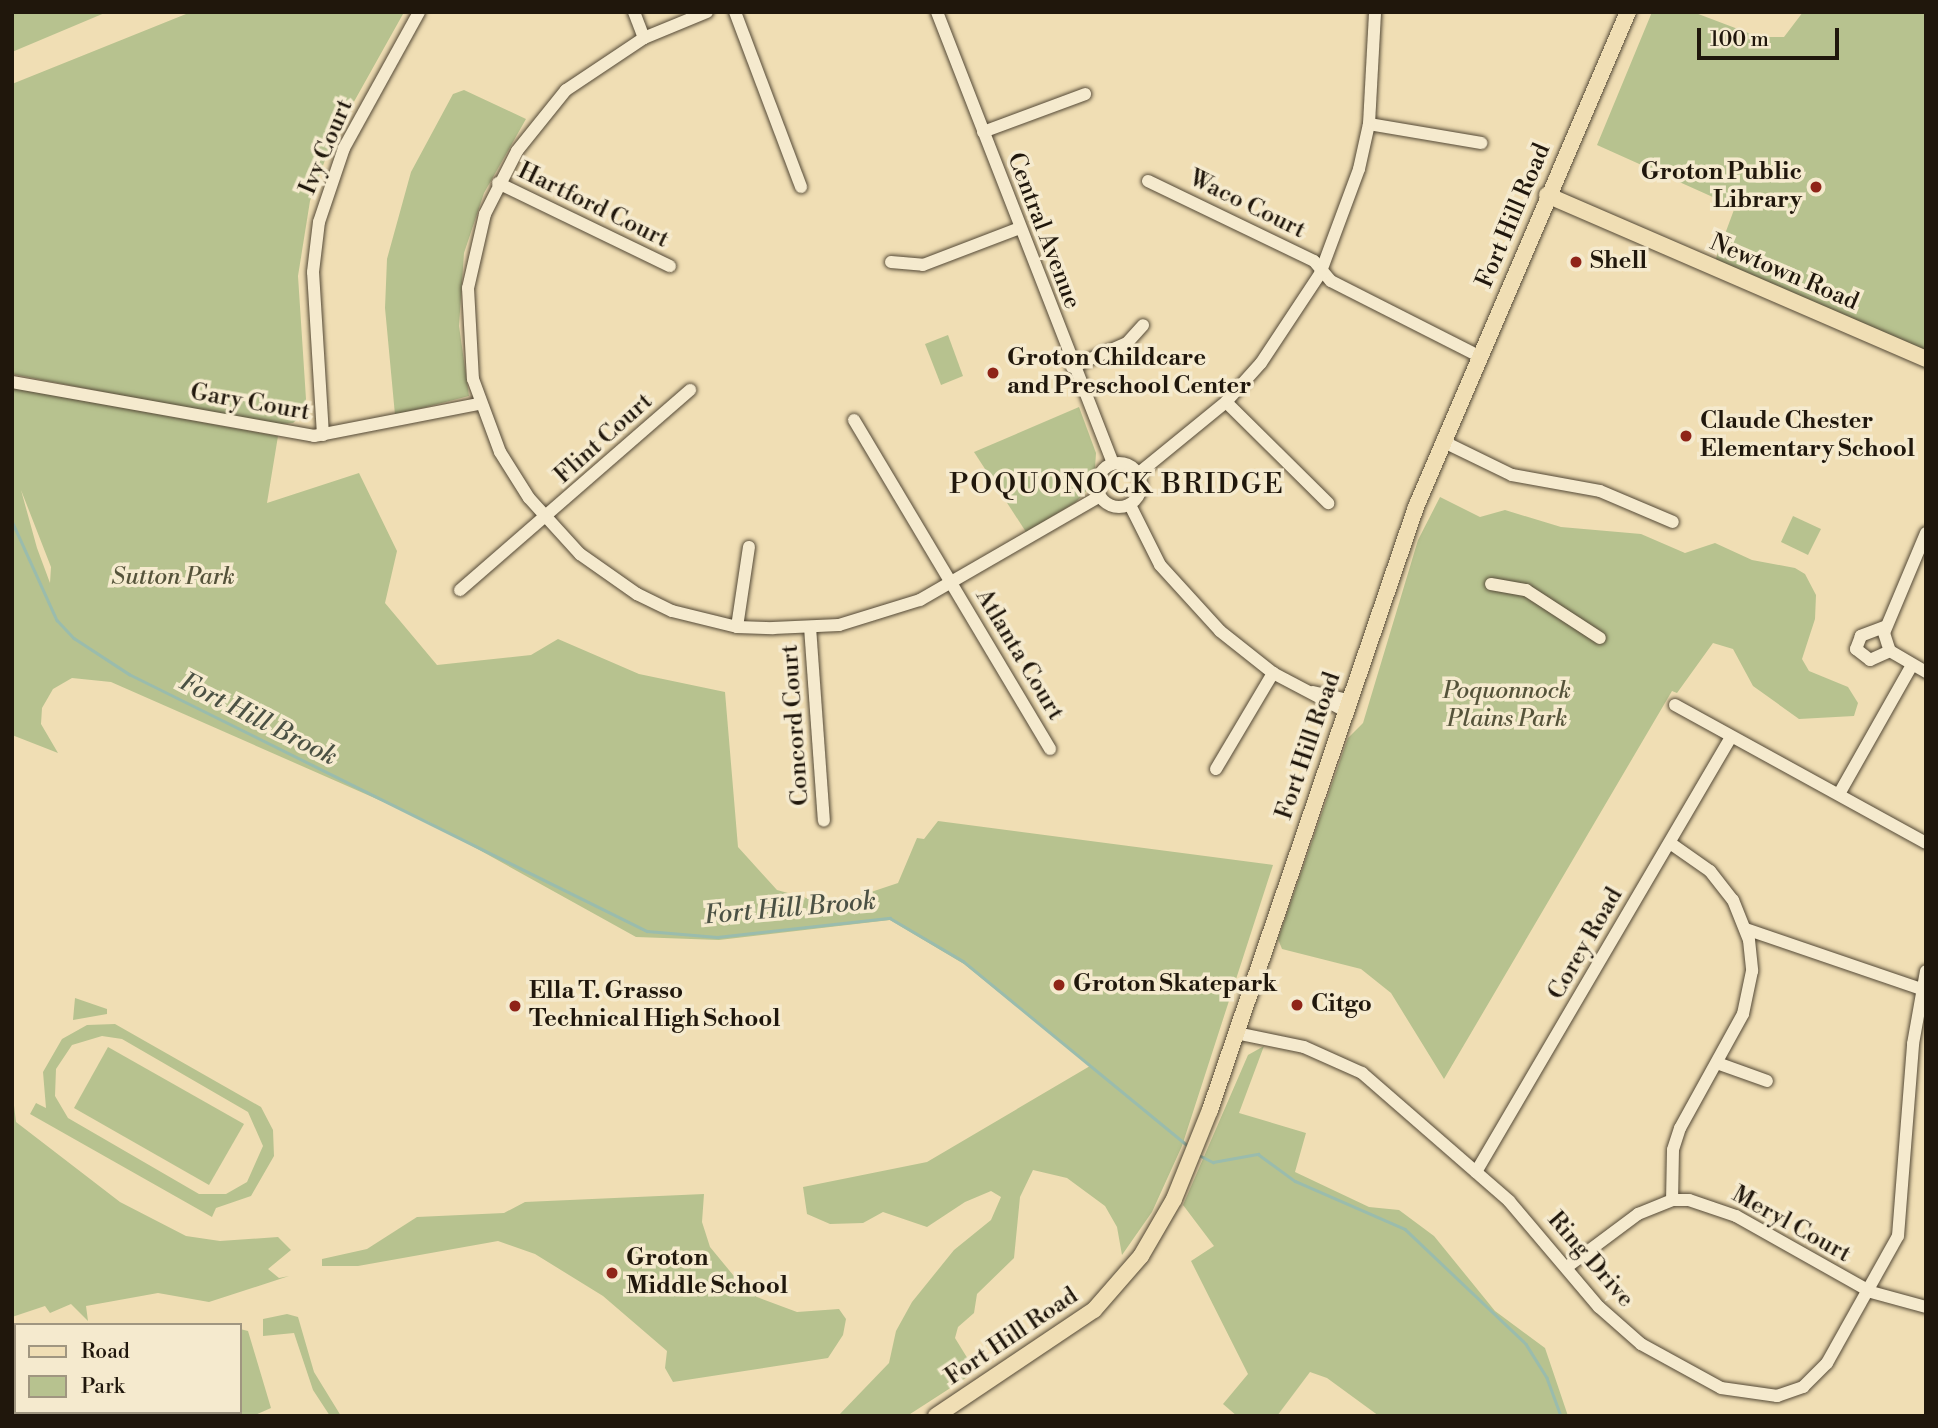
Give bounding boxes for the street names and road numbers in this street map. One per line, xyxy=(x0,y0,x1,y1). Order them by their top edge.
street label: Ivy Court xyxy=(294,95,360,199)
street label: Fort Hill Road xyxy=(1471,140,1557,292)
street label: Central Avenue xyxy=(1000,149,1086,313)
street label: Hartford Court xyxy=(513,157,673,255)
street label: Waco Court xyxy=(1184,164,1310,246)
street label: Newtown Road xyxy=(1705,229,1863,317)
street label: Gary Court xyxy=(188,378,312,428)
street label: Flint Court xyxy=(549,388,659,490)
street label: Atlanta Court xyxy=(969,584,1069,726)
street label: Concord Court xyxy=(776,643,816,807)
street label: Fort Hill Road xyxy=(1270,669,1348,823)
street label: Corey Road xyxy=(1542,883,1630,1005)
street label: Meryl Court xyxy=(1727,1181,1855,1269)
street label: Ring Drive xyxy=(1541,1206,1639,1314)
street label: Fort Hill Road xyxy=(940,1282,1084,1392)

